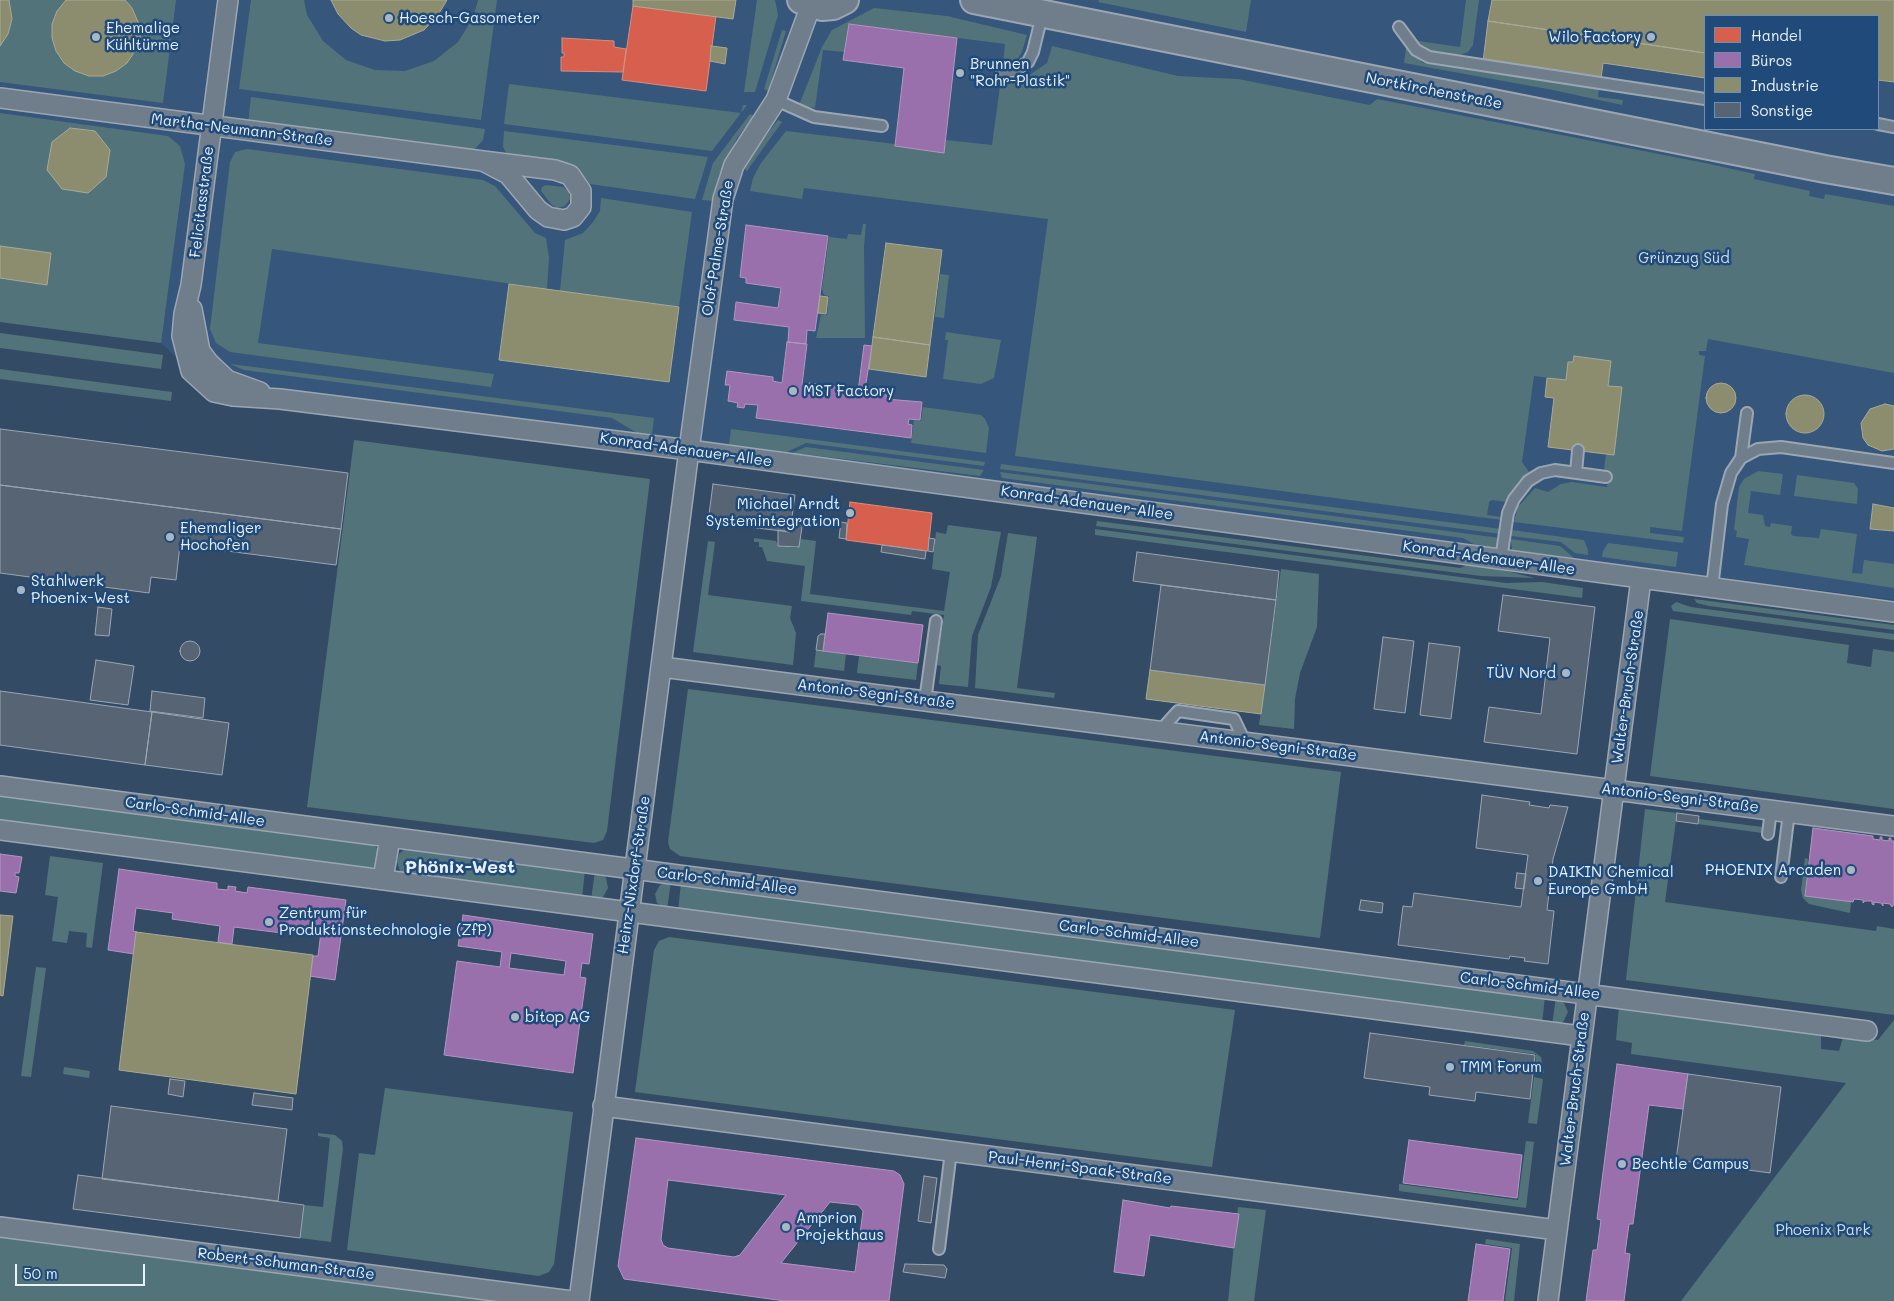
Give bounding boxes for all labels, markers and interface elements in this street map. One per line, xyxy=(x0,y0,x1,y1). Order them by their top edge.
place label: Hoesch-Gasometer xyxy=(399,9,540,27)
marker: Hoesch-Gasometer xyxy=(383,12,395,24)
legend xyxy=(1704,15,1879,130)
place label: Ehemalige Kühltürme xyxy=(106,19,180,54)
text: Handel xyxy=(1751,25,1802,45)
place label: Wilo Factory xyxy=(1548,28,1641,46)
marker: Ehemalige Kühltürme xyxy=(90,31,102,43)
marker: Wilo Factory xyxy=(1645,31,1657,43)
text: Büros xyxy=(1751,50,1792,70)
place label: Brunnen "Rohr-Plastik" xyxy=(970,55,1070,90)
marker: Brunnen "Rohr-Plastik" xyxy=(954,67,966,79)
street label: Nortkirchenstraße xyxy=(1364,69,1504,113)
text: Industrie xyxy=(1751,75,1819,95)
text: Sonstige xyxy=(1751,100,1813,120)
street label: Martha-Neumann-Straße xyxy=(150,110,334,150)
street label: Felicitasstraße xyxy=(186,145,218,259)
street label: Olof-Palme-Straße xyxy=(698,179,738,317)
park label: Grünzug Süd xyxy=(1638,249,1730,267)
place label: MST Factory xyxy=(803,382,894,400)
marker: MST Factory xyxy=(787,385,799,397)
street label: Konrad-Adenauer-Allee xyxy=(599,429,773,471)
street label: Konrad-Adenauer-Allee xyxy=(1000,482,1174,524)
place label: Michael Arndt Systemintegration xyxy=(706,495,840,530)
marker: Michael Arndt Systemintegration xyxy=(844,507,856,519)
place label: Ehemaliger Hochofen xyxy=(180,519,262,554)
marker: Ehemaliger Hochofen xyxy=(164,531,176,543)
street label: Konrad-Adenauer-Allee xyxy=(1402,537,1576,579)
place label: Stahlwerk Phoenix-West xyxy=(31,572,130,607)
marker: Stahlwerk Phoenix-West xyxy=(15,584,27,596)
street label: Walter-Bruch-Straße xyxy=(1608,609,1648,765)
place label: TÜV Nord xyxy=(1486,664,1556,682)
marker: TÜV Nord xyxy=(1560,667,1572,679)
street label: Antonio-Segni-Straße xyxy=(796,675,956,713)
street label: Antonio-Segni-Straße xyxy=(1198,727,1358,765)
street label: Antonio-Segni-Straße xyxy=(1600,779,1760,817)
street label: Carlo-Schmid-Allee xyxy=(124,793,266,831)
street label: Heinz-Nixdorf-Straße xyxy=(614,795,654,955)
district label: Phönix-West xyxy=(405,856,515,878)
place label: PHOENIX Arcaden xyxy=(1705,861,1841,879)
street label: Carlo-Schmid-Allee xyxy=(656,863,798,899)
place label: DAIKIN Chemical Europe GmbH xyxy=(1548,863,1674,898)
marker: PHOENIX Arcaden xyxy=(1845,864,1857,876)
marker: DAIKIN Chemical Europe GmbH xyxy=(1532,875,1544,887)
place label: Zentrum für Produktionstechnologie (ZfP) xyxy=(279,904,492,939)
marker: Zentrum für Produktionstechnologie (ZfP) xyxy=(263,916,275,928)
street label: Carlo-Schmid-Allee xyxy=(1058,916,1200,952)
street label: Carlo-Schmid-Allee xyxy=(1459,968,1601,1004)
place label: bitop AG xyxy=(525,1008,590,1026)
marker: bitop AG xyxy=(509,1011,521,1023)
street label: Walter-Bruch-Straße xyxy=(1557,1011,1593,1167)
place label: TMM Forum xyxy=(1460,1058,1542,1076)
marker: TMM Forum xyxy=(1444,1061,1456,1073)
street label: Paul-Henri-Spaak-Straße xyxy=(987,1148,1173,1188)
place label: Bechtle Campus xyxy=(1632,1155,1749,1173)
marker: Bechtle Campus xyxy=(1616,1158,1628,1170)
place label: Amprion Projekthaus xyxy=(796,1209,884,1244)
marker: Amprion Projekthaus xyxy=(780,1221,792,1233)
park label: Phoenix Park xyxy=(1775,1221,1871,1239)
street label: Robert-Schuman-Straße xyxy=(196,1244,376,1284)
scale bar xyxy=(18,1254,148,1286)
text: 50 m xyxy=(23,1263,58,1283)

